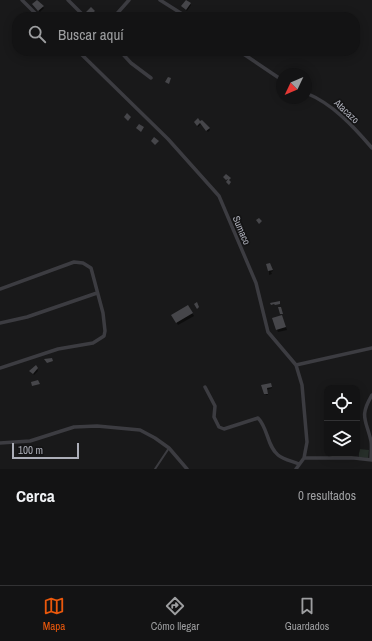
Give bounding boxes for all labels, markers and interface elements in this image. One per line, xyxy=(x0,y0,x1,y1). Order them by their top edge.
search box xyxy=(12,12,360,56)
icon: search xyxy=(26,23,48,45)
text: Buscar aquí xyxy=(58,24,124,45)
north arrow xyxy=(276,68,312,104)
street label: Atacazo xyxy=(331,96,362,127)
street label: Sumaco xyxy=(230,214,254,247)
map controls xyxy=(324,385,360,457)
button: locate xyxy=(324,385,360,421)
button: layers xyxy=(324,421,360,457)
scale bar xyxy=(12,441,79,460)
text: 100 m xyxy=(18,443,43,457)
text: Cerca xyxy=(16,484,55,507)
text: 0 resultados xyxy=(298,487,356,504)
tab: Mapa xyxy=(43,595,65,633)
tab: Cómo llegar xyxy=(151,595,199,633)
tab: Guardados xyxy=(285,595,329,633)

